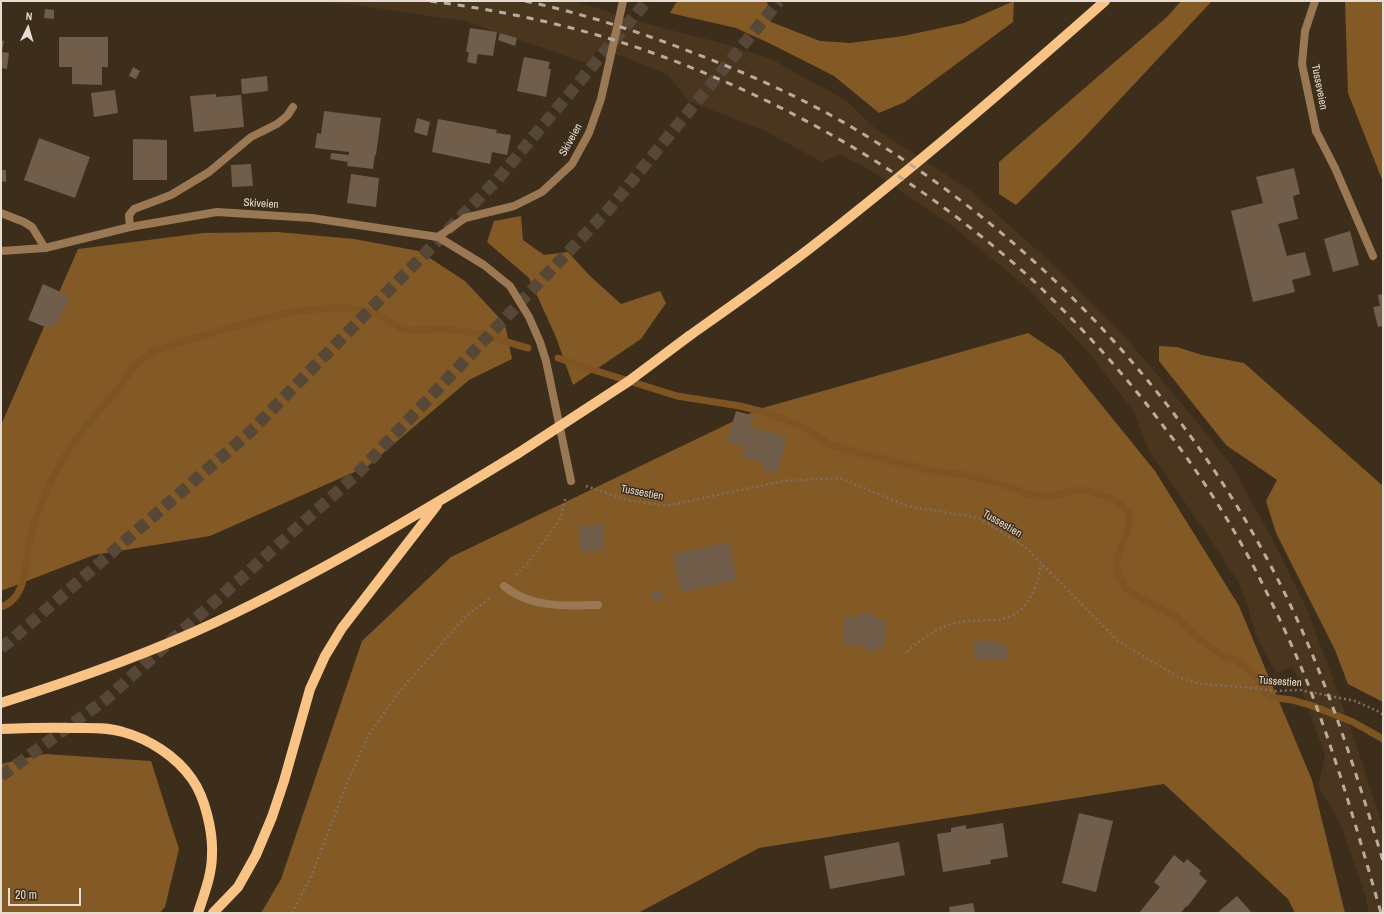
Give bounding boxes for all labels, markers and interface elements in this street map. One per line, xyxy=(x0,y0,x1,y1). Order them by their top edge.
north arrow xyxy=(8,8,48,48)
text: N xyxy=(25,9,33,23)
street label: Tusseveien xyxy=(1308,63,1330,111)
street label: Skiveien xyxy=(557,121,585,159)
street label: Skiveien xyxy=(243,196,279,212)
street label: Tussestien xyxy=(619,482,665,504)
street label: Tussestien xyxy=(980,507,1024,541)
street label: Tussestien xyxy=(1258,674,1302,690)
scale bar xyxy=(10,880,83,906)
text: 20 m xyxy=(15,887,37,903)

